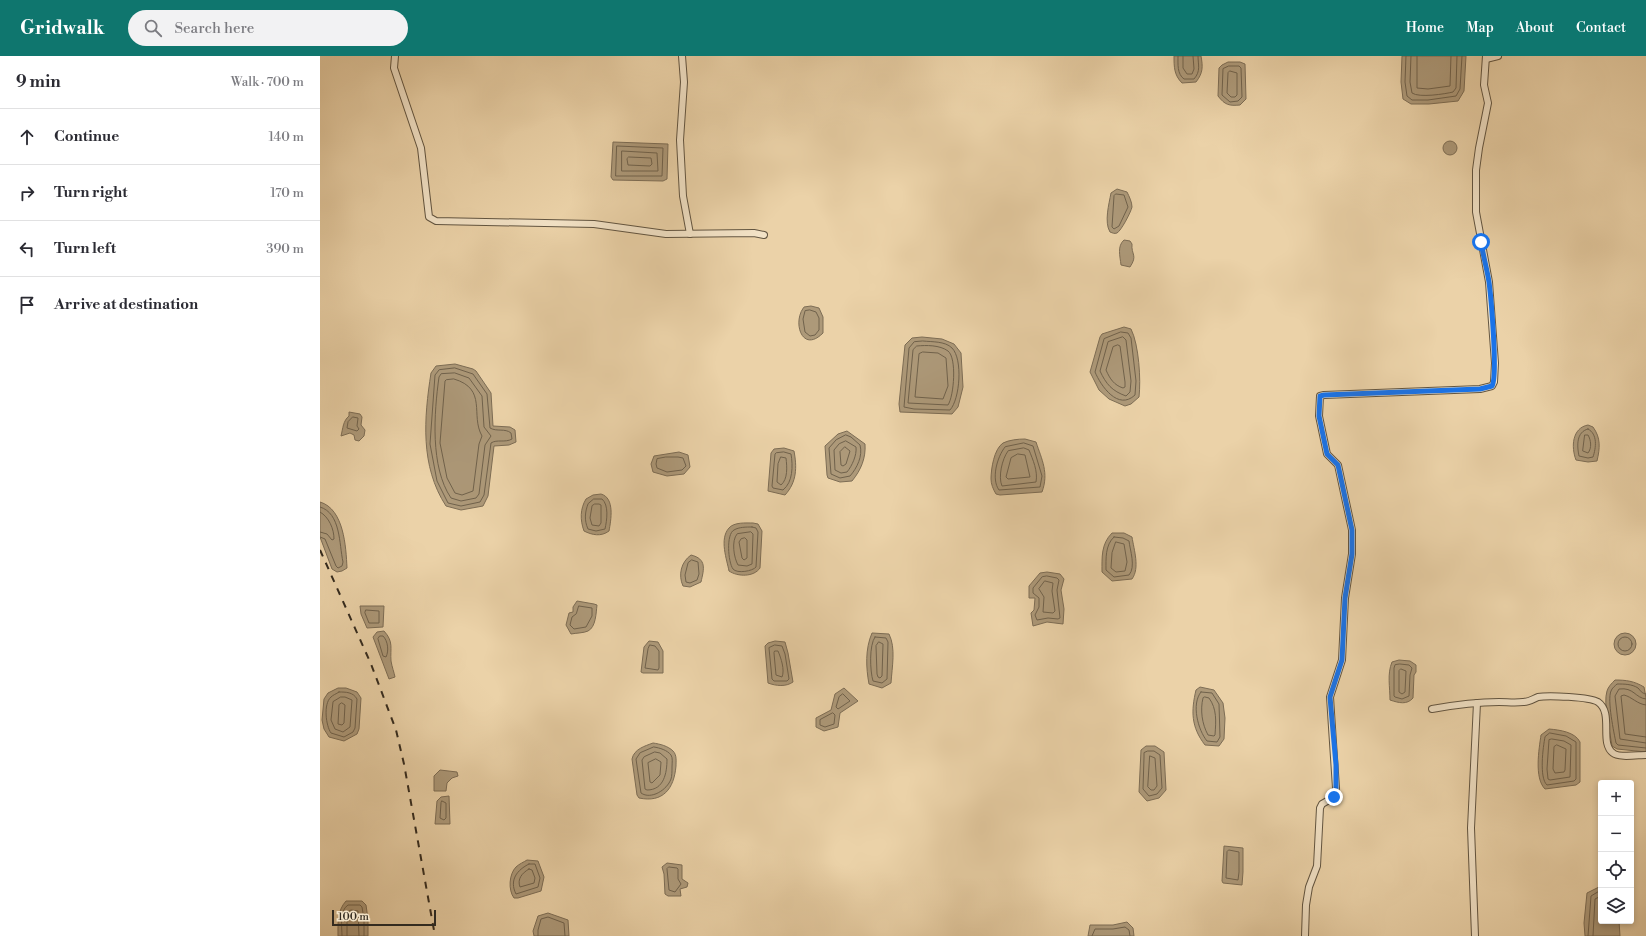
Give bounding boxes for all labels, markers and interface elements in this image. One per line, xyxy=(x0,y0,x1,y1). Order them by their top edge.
search box xyxy=(128,10,408,46)
text: Gridwalk xyxy=(20,16,104,40)
icon: search xyxy=(142,17,164,39)
text: Search here xyxy=(174,19,254,38)
text: Home xyxy=(1406,19,1444,37)
text: Map xyxy=(1466,19,1494,37)
text: About xyxy=(1516,19,1554,37)
text: Contact xyxy=(1576,19,1626,37)
text: 9 min xyxy=(16,71,61,93)
text: Walk · 700 m xyxy=(231,74,304,90)
icon: ahead xyxy=(16,126,38,148)
text: Continue xyxy=(54,127,119,146)
text: 140 m xyxy=(268,129,304,145)
icon: right xyxy=(16,182,38,204)
text: Turn right xyxy=(54,183,128,202)
text: 170 m xyxy=(270,185,304,201)
route start xyxy=(1472,233,1490,251)
icon: left xyxy=(16,238,38,260)
text: Turn left xyxy=(54,239,116,258)
text: 390 m xyxy=(266,241,304,257)
icon: arrive xyxy=(16,294,38,316)
text: Arrive at destination xyxy=(54,295,198,314)
map controls xyxy=(1598,780,1634,924)
button: + xyxy=(1598,780,1634,816)
route end xyxy=(1325,788,1343,806)
button: − xyxy=(1598,816,1634,852)
button: locate xyxy=(1598,852,1634,888)
button: layers xyxy=(1598,888,1634,924)
scale bar xyxy=(332,908,436,927)
text: 100 m xyxy=(338,910,369,924)

